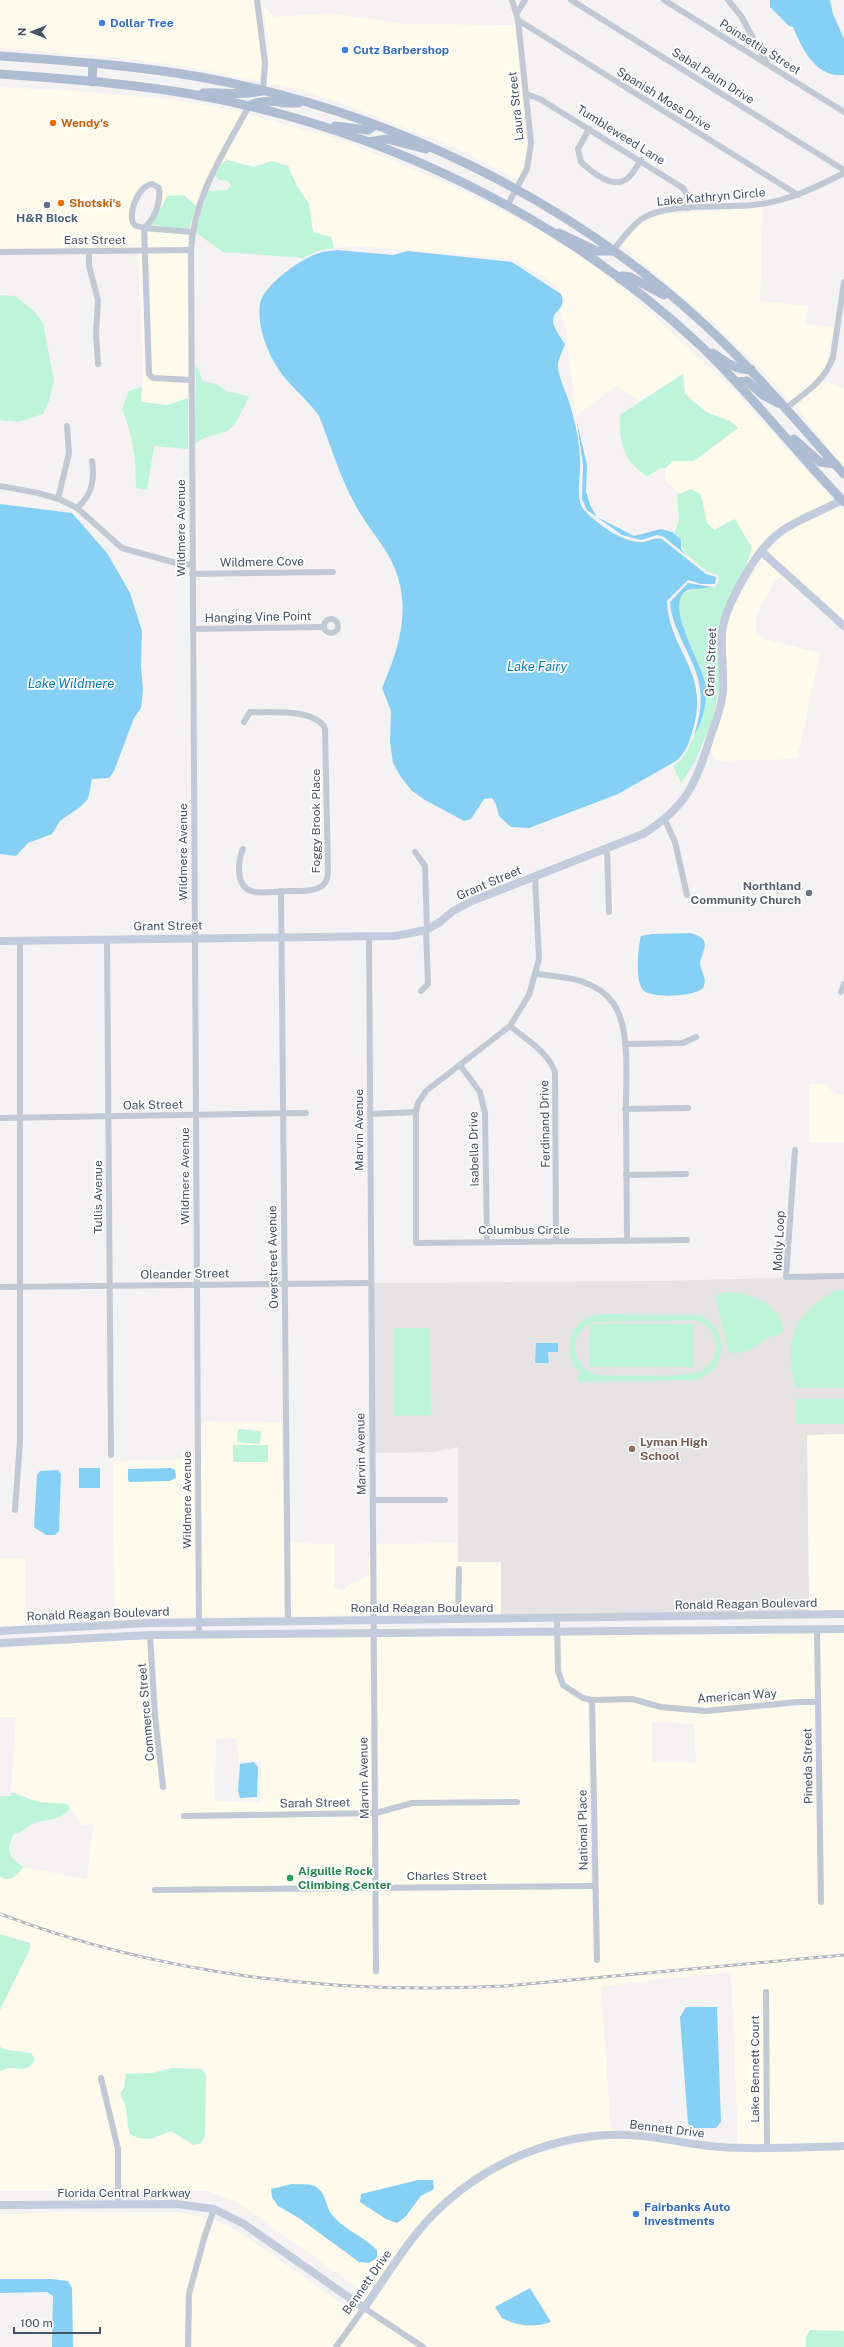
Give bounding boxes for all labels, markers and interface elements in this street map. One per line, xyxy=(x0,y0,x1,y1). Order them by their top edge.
north arrow xyxy=(12,12,52,52)
place label: Dollar Tree xyxy=(110,16,174,30)
street label: Poinsettia Street xyxy=(717,16,803,78)
marker: Dollar Tree xyxy=(97,18,107,28)
text: N xyxy=(16,28,28,36)
place label: Cutz Barbershop xyxy=(353,43,449,57)
marker: Cutz Barbershop xyxy=(340,45,350,55)
street label: Sabal Palm Drive xyxy=(669,45,757,107)
street label: Spanish Moss Drive xyxy=(614,64,714,134)
street label: Laura Street xyxy=(505,70,527,141)
street label: Tumbleweed Lane xyxy=(574,102,668,168)
place label: Wendy's xyxy=(61,116,109,130)
marker: Wendy's xyxy=(48,118,58,128)
street label: Lake Kathryn Circle xyxy=(656,185,766,209)
place label: Shotski's xyxy=(69,196,121,210)
marker: Shotski's xyxy=(56,198,66,208)
marker: H&R Block xyxy=(42,200,52,210)
place label: H&R Block xyxy=(16,211,78,225)
street label: East Street xyxy=(64,233,127,247)
street label: Wildmere Avenue xyxy=(174,479,188,577)
street label: Wildmere Cove xyxy=(220,554,304,570)
street label: Hanging Vine Point xyxy=(205,609,312,625)
street label: Grant Street xyxy=(703,627,719,697)
water label: Lake Fairy xyxy=(507,659,567,674)
water label: Lake Wildmere xyxy=(28,676,114,691)
street label: Foggy Brook Place xyxy=(309,768,323,873)
street label: Wildmere Avenue xyxy=(176,803,190,901)
street label: Grant Street xyxy=(454,863,524,903)
place label: Northland Community Church xyxy=(691,879,801,907)
marker: Northland Community Church xyxy=(804,888,814,898)
street label: Grant Street xyxy=(133,918,203,934)
street label: Ferdinand Drive xyxy=(537,1080,553,1168)
street label: Marvin Avenue xyxy=(352,1089,366,1171)
street label: Oak Street xyxy=(123,1097,183,1113)
street label: Isabella Drive xyxy=(466,1111,482,1187)
street label: Wildmere Avenue xyxy=(178,1127,192,1225)
street label: Tullis Avenue xyxy=(91,1160,105,1234)
street label: Overstreet Avenue xyxy=(265,1205,281,1309)
street label: Molly Loop xyxy=(770,1210,788,1272)
street label: Columbus Circle xyxy=(478,1223,570,1237)
street label: Oleander Street xyxy=(140,1266,230,1282)
street label: Marvin Avenue xyxy=(353,1413,369,1495)
place label: Lyman High School xyxy=(640,1435,708,1463)
marker: Lyman High School xyxy=(627,1444,637,1454)
street label: Wildmere Avenue xyxy=(180,1451,194,1549)
street label: Ronald Reagan Boulevard xyxy=(674,1596,818,1612)
street label: Ronald Reagan Boulevard xyxy=(351,1601,493,1615)
street label: Ronald Reagan Boulevard xyxy=(26,1605,170,1623)
street label: Commerce Street xyxy=(135,1662,157,1762)
street label: American Way xyxy=(697,1686,778,1706)
street label: Pineda Street xyxy=(800,1727,816,1804)
street label: Marvin Avenue xyxy=(356,1737,372,1819)
street label: National Place xyxy=(575,1789,591,1871)
street label: Sarah Street xyxy=(280,1795,351,1811)
place label: Aiguille Rock Climbing Center xyxy=(298,1864,392,1892)
street label: Charles Street xyxy=(407,1869,488,1883)
marker: Aiguille Rock Climbing Center xyxy=(285,1873,295,1883)
street label: Lake Bennett Court xyxy=(748,2015,762,2123)
street label: Bennett Drive xyxy=(629,2117,706,2141)
street label: Florida Central Parkway xyxy=(57,2186,191,2200)
place label: Fairbanks Auto Investments xyxy=(644,2200,731,2228)
marker: Fairbanks Auto Investments xyxy=(631,2209,641,2219)
street label: Bennett Drive xyxy=(340,2247,395,2317)
scale bar xyxy=(14,2309,100,2335)
text: 100 m xyxy=(20,2316,53,2330)

